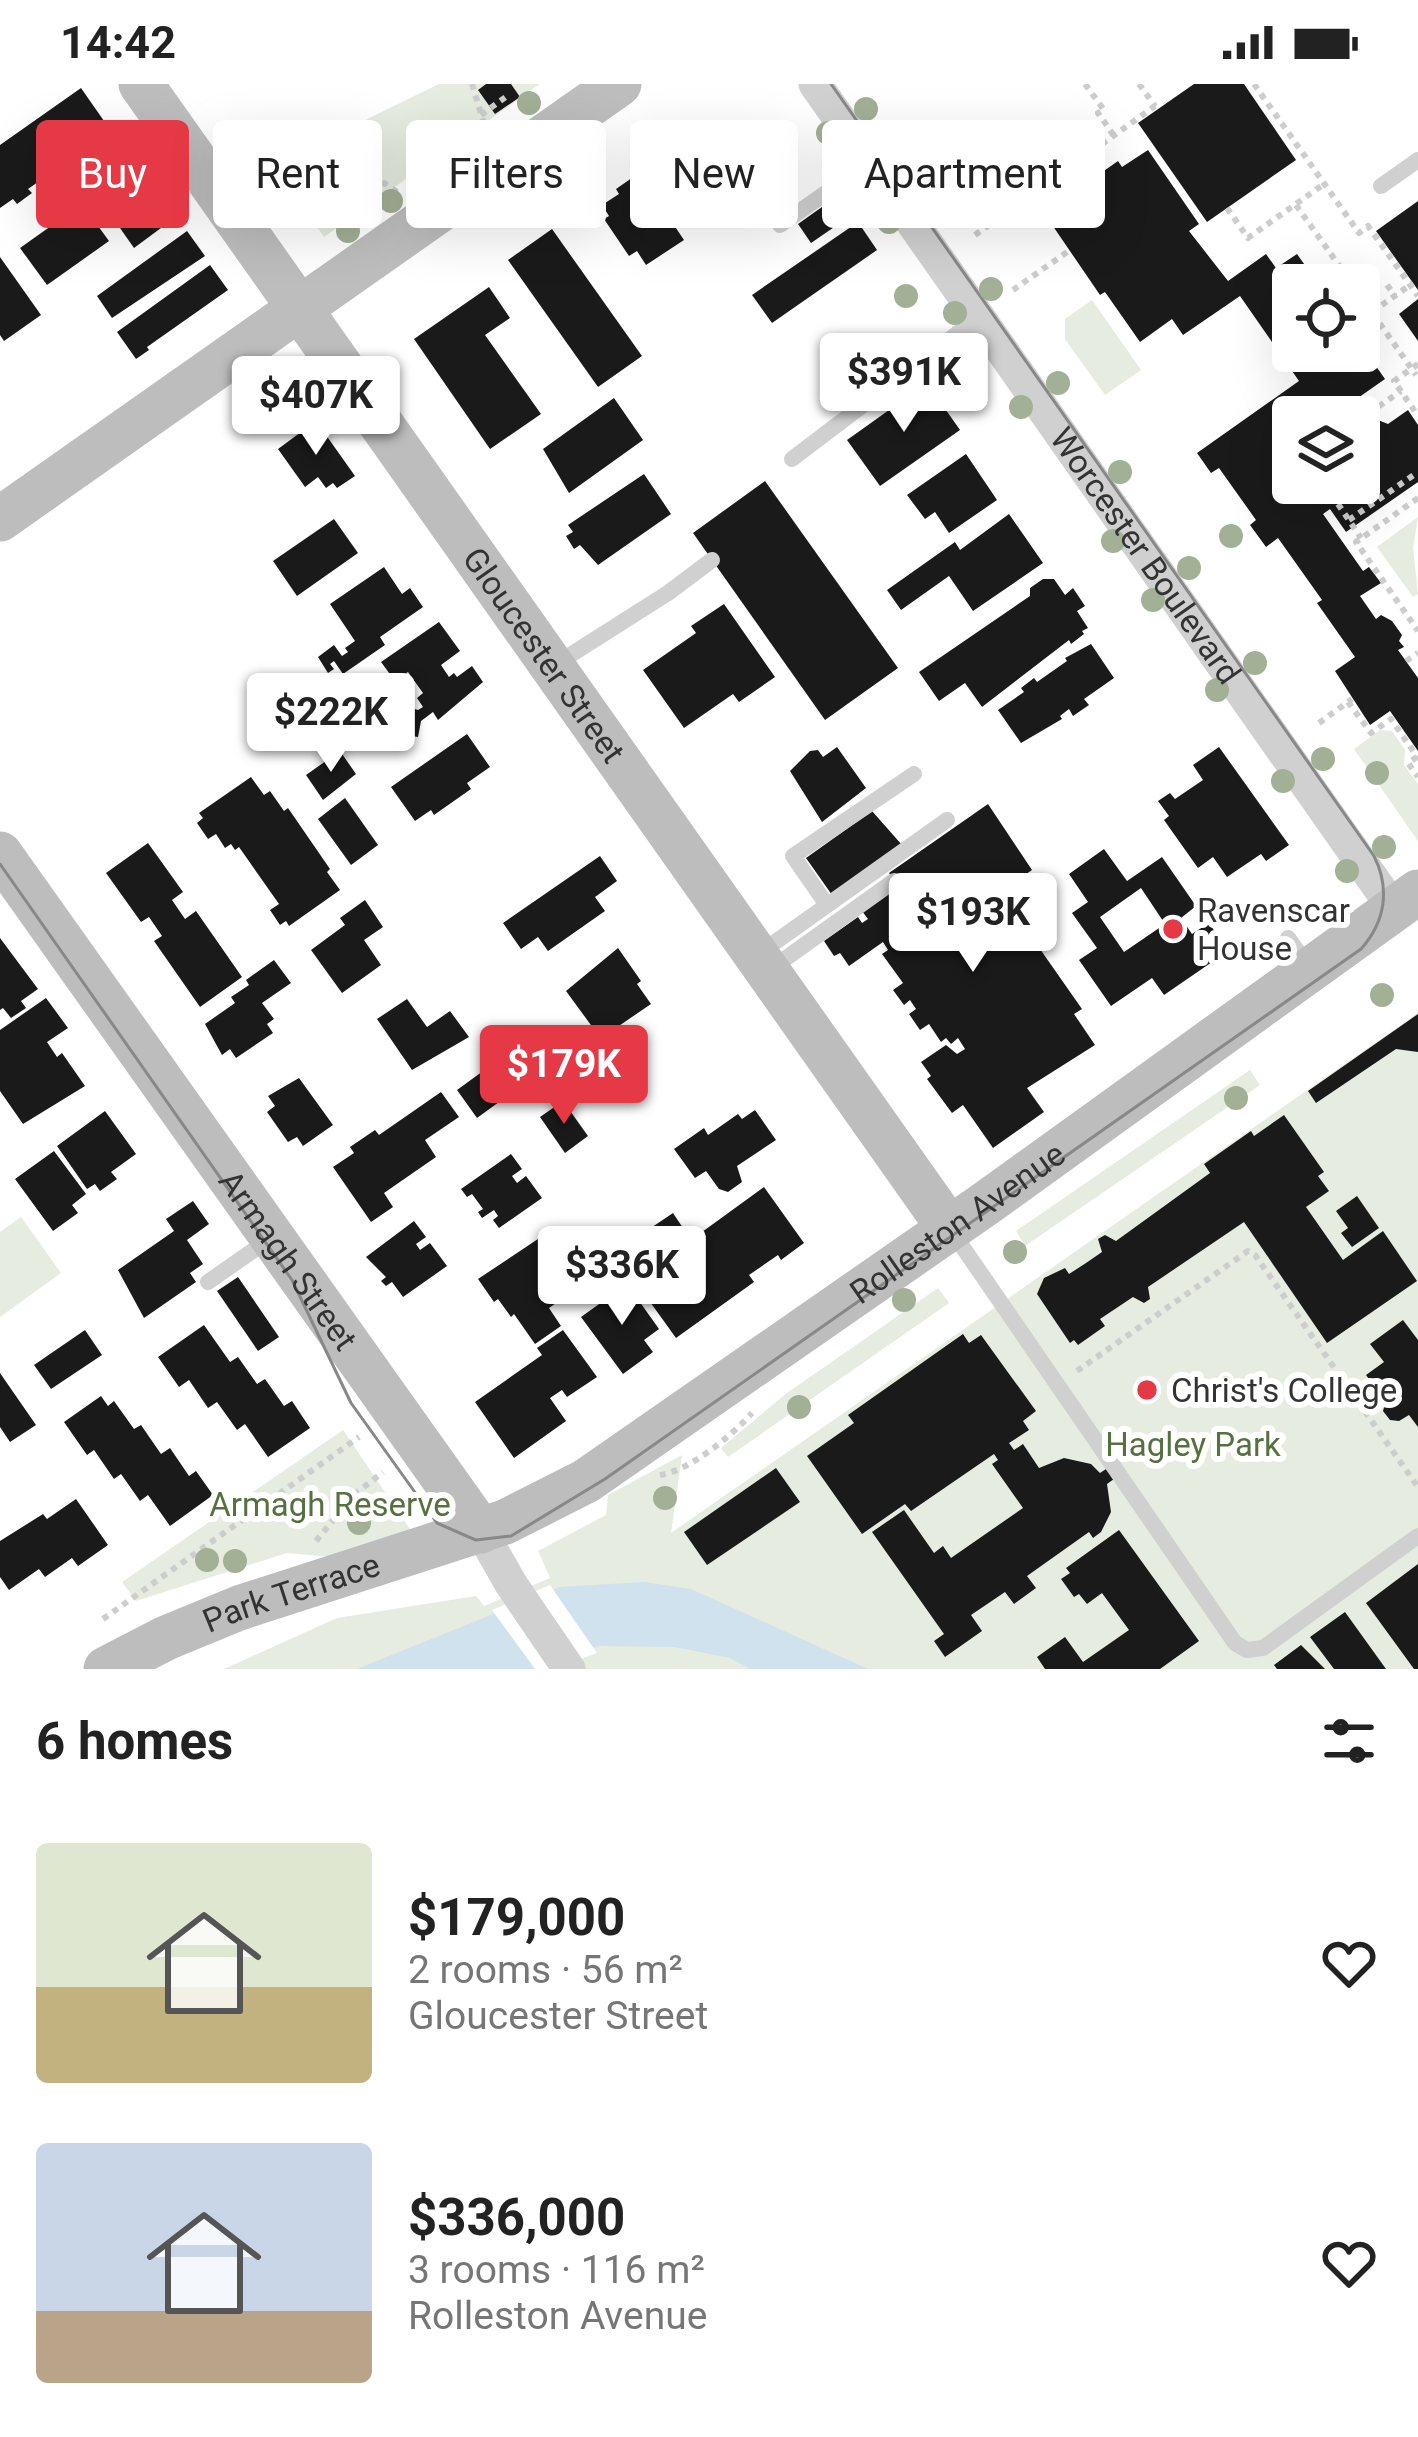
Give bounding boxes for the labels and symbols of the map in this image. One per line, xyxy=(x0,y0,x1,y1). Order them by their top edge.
pin: $391K xyxy=(820,333,988,435)
pin: $407K xyxy=(232,356,400,458)
street label: Worcester Boulevard xyxy=(1043,420,1249,691)
street label: Gloucester Street xyxy=(455,540,633,770)
pin: $222K xyxy=(247,673,415,775)
pin: $193K xyxy=(889,873,1057,975)
place label: Ravenscar House xyxy=(1197,891,1350,968)
marker: Ravenscar House xyxy=(1160,916,1186,942)
pin: $179K xyxy=(480,1025,648,1127)
street label: Rolleston Avenue xyxy=(842,1134,1072,1311)
street label: Armagh Street xyxy=(211,1162,366,1358)
pin: $336K xyxy=(538,1226,706,1328)
place label: Christ's College xyxy=(1171,1371,1397,1410)
marker: Christ's College xyxy=(1134,1377,1160,1403)
park label: Hagley Park xyxy=(1105,1425,1281,1464)
park label: Armagh Reserve xyxy=(209,1485,451,1524)
street label: Park Terrace xyxy=(197,1544,385,1640)

